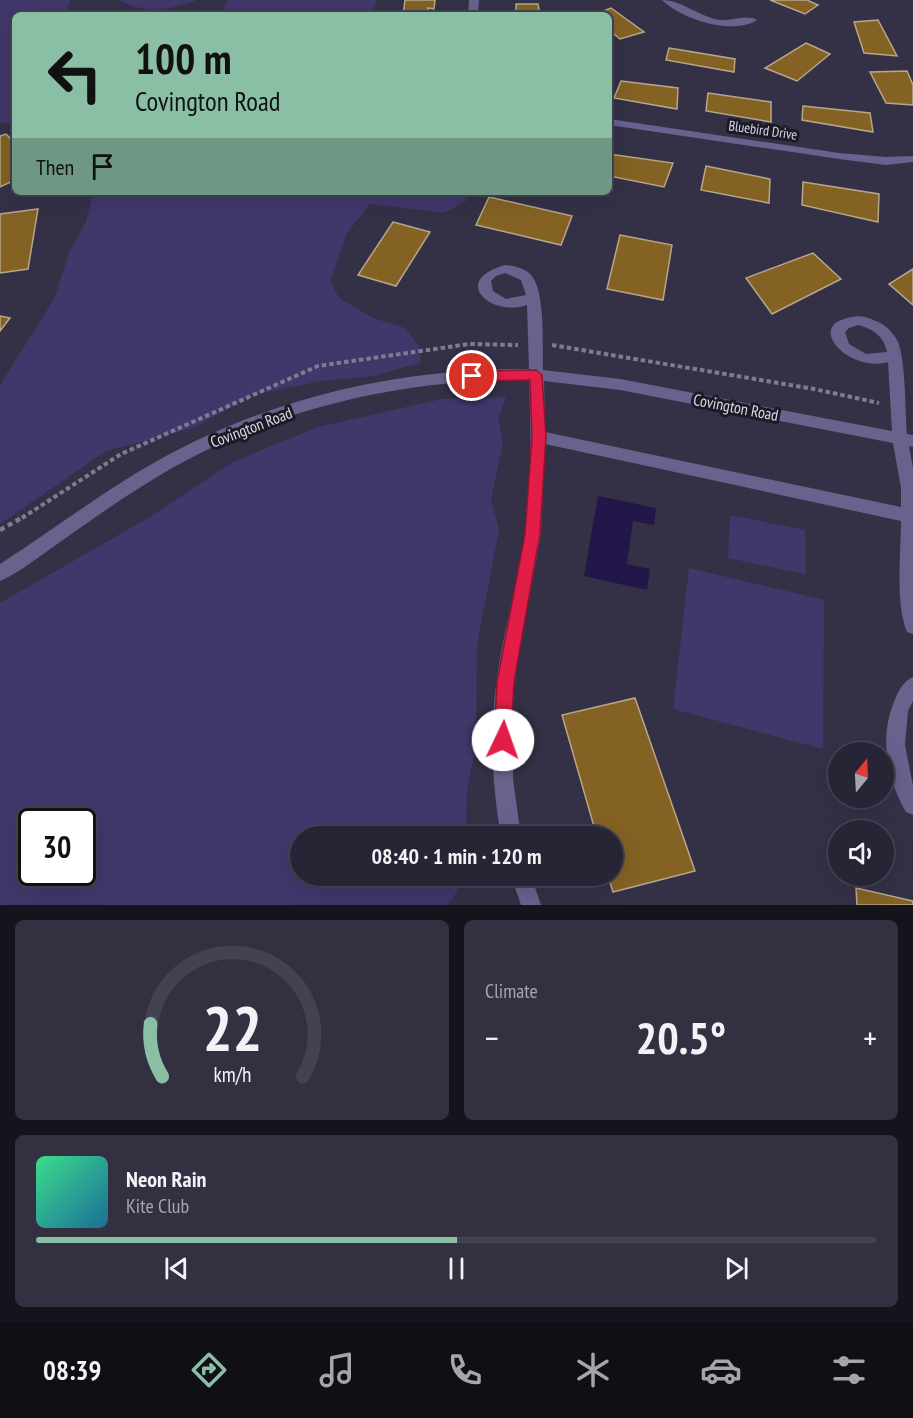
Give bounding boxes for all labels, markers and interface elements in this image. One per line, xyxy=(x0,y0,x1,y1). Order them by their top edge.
text: 100 m xyxy=(135,31,232,86)
icon: left xyxy=(36,36,114,114)
text: Covington Road xyxy=(135,84,280,118)
street label: Bluebird Drive xyxy=(728,116,799,144)
icon: arrive xyxy=(86,150,119,183)
text: Then xyxy=(36,153,74,181)
pin xyxy=(446,350,497,401)
icon: arrive xyxy=(455,359,488,392)
street label: Covington Road xyxy=(692,389,780,425)
street label: Covington Road xyxy=(207,402,295,452)
position arrow xyxy=(471,708,535,772)
north arrow xyxy=(828,742,894,808)
map controls xyxy=(828,742,894,886)
speed limit sign: 30 xyxy=(18,808,96,886)
button: sound xyxy=(828,820,894,886)
text: 08:40 · 1 min · 120 m xyxy=(371,842,542,870)
text: Climate xyxy=(485,978,538,1004)
text: 22 xyxy=(202,987,262,1068)
text: 20.5° xyxy=(636,1008,726,1066)
text: − xyxy=(485,1016,499,1059)
text: + xyxy=(863,1016,877,1059)
text: km/h xyxy=(213,1060,251,1088)
text: Neon Rain xyxy=(126,1165,206,1193)
text: Kite Club xyxy=(126,1193,189,1219)
icon: previous xyxy=(160,1252,193,1285)
icon: pause xyxy=(440,1252,473,1285)
icon: next xyxy=(720,1252,753,1285)
icon: directions xyxy=(188,1349,230,1391)
icon: music xyxy=(316,1349,358,1391)
icon: phone xyxy=(444,1349,486,1391)
icon: climate xyxy=(572,1349,614,1391)
icon: car xyxy=(700,1349,742,1391)
icon: filters xyxy=(828,1349,870,1391)
text: 08:39 xyxy=(43,1353,101,1387)

